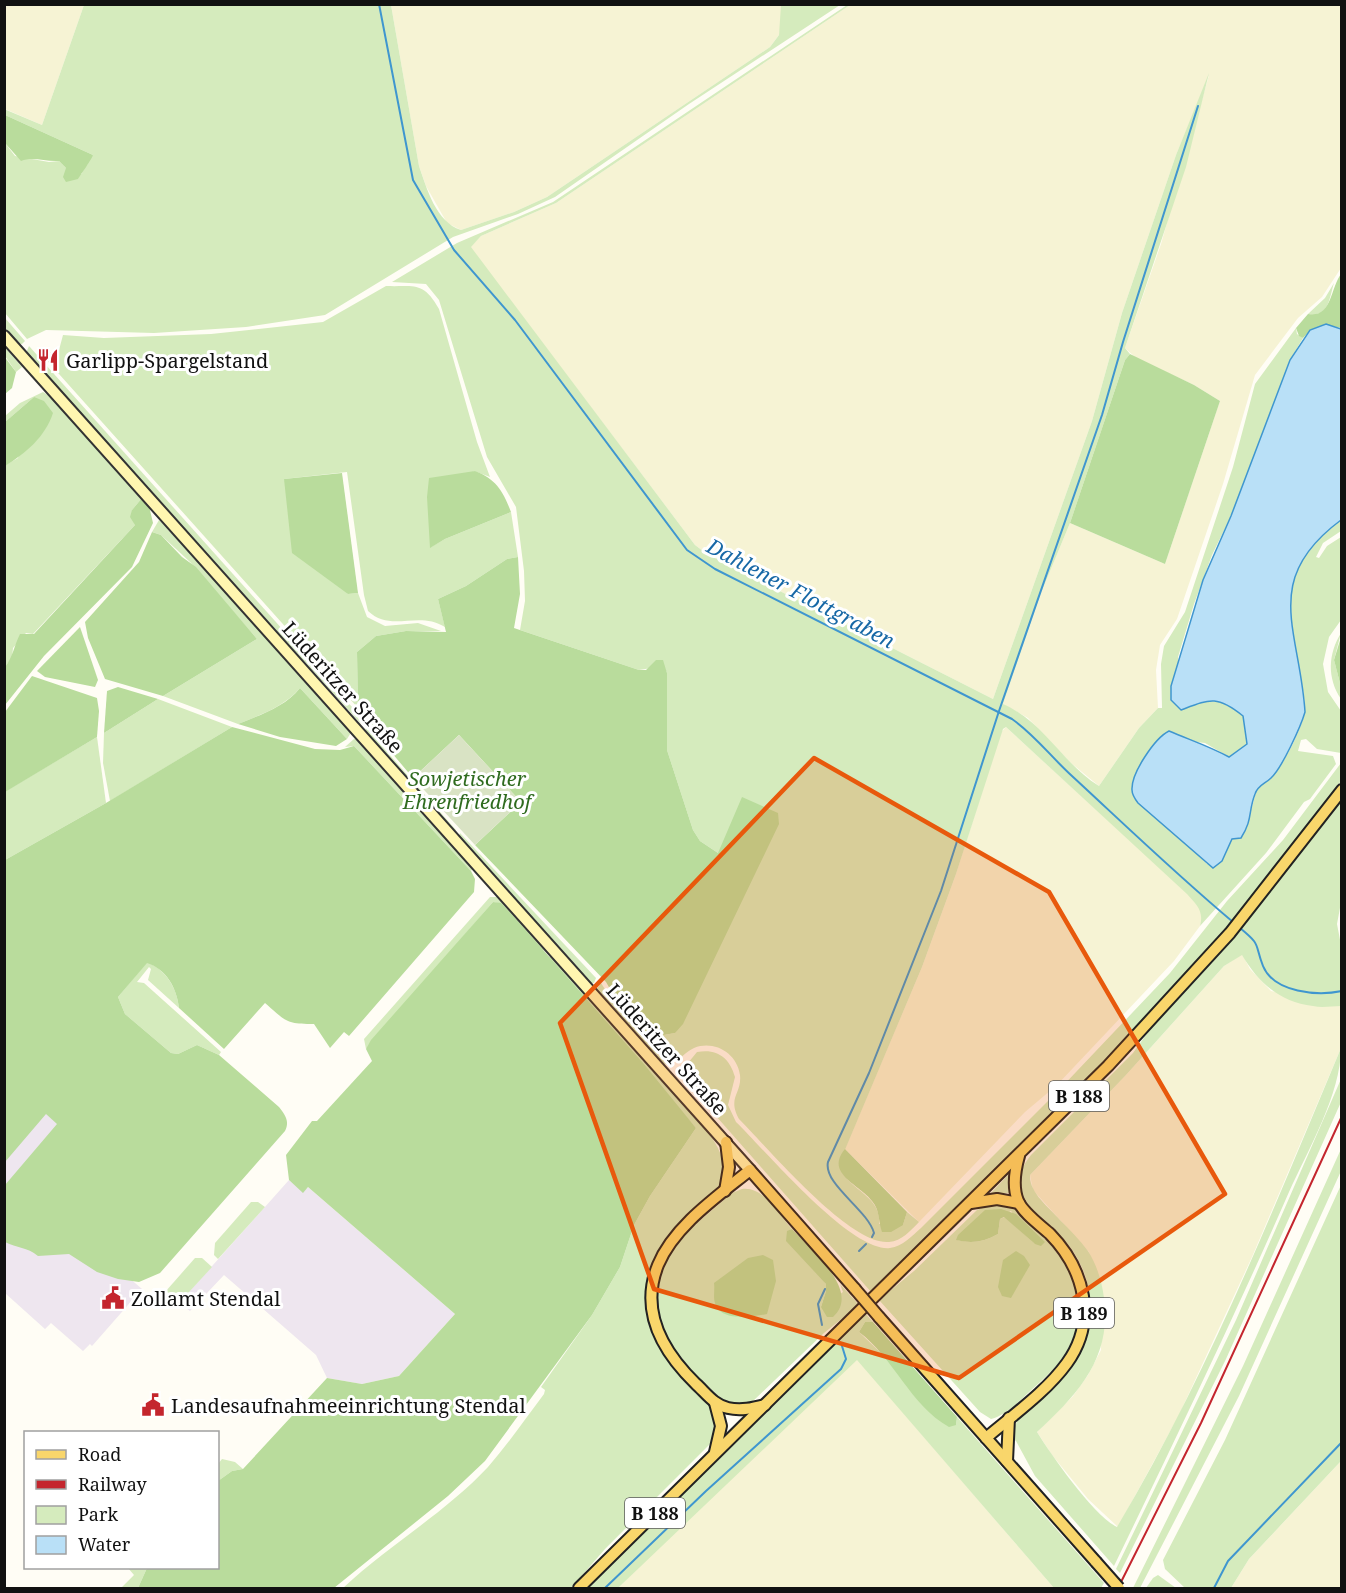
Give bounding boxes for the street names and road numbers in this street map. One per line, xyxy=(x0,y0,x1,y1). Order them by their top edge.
street label: Lüderitzer Straße xyxy=(277,615,409,759)
street label: Lüderitzer Straße xyxy=(601,977,733,1121)
road number: B 188 xyxy=(1049,1081,1109,1111)
road number: B 189 xyxy=(1054,1298,1114,1328)
road number: B 188 xyxy=(625,1498,685,1528)

